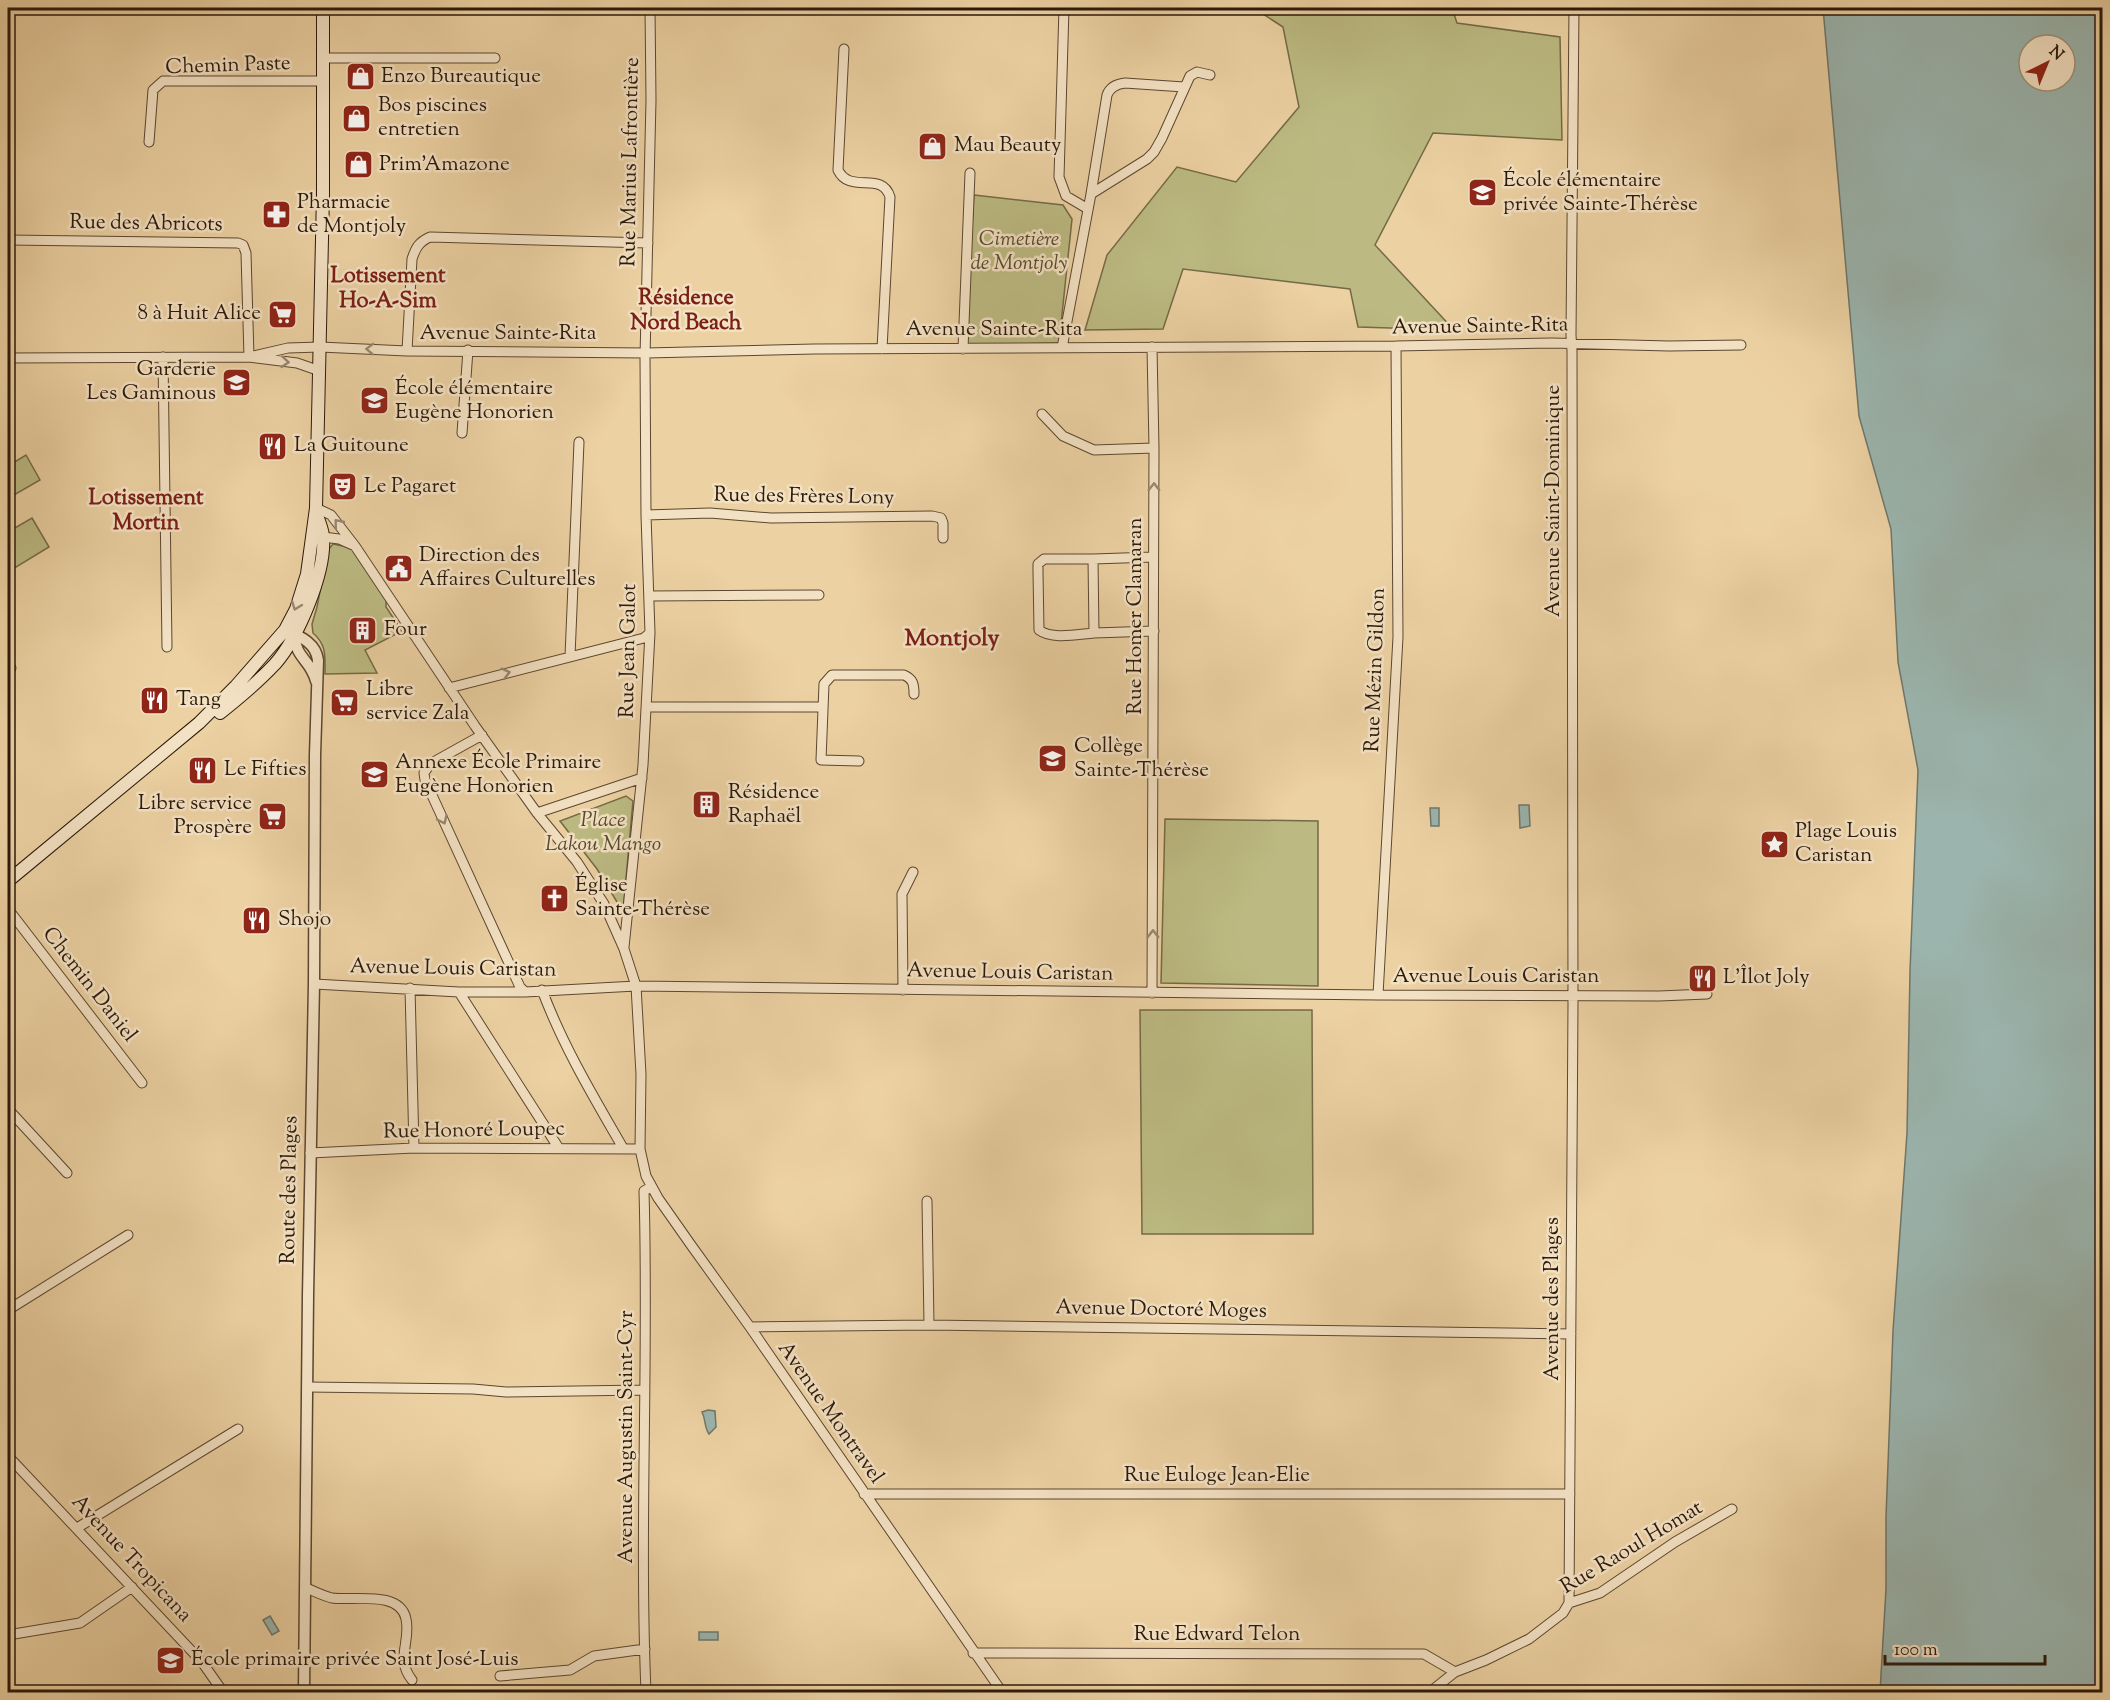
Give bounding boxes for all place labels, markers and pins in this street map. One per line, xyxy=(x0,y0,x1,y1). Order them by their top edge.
shop icon: Enzo Bureautique xyxy=(344,61,376,93)
place label: Enzo Bureautique xyxy=(381,62,541,92)
place label: Bos piscines entretien xyxy=(378,91,487,145)
shop icon: Bos piscines entretien xyxy=(341,102,373,134)
shop icon: Mau Beauty xyxy=(917,130,949,162)
place label: Mau Beauty xyxy=(954,131,1062,161)
shop icon: Prim'Amazone xyxy=(342,149,374,181)
place label: Prim'Amazone xyxy=(379,150,510,180)
place label: École élémentaire privée Sainte-Thérèse xyxy=(1503,166,1698,220)
school or university icon: École élémentaire privée Sainte-Thérèse xyxy=(1466,177,1498,209)
place label: Pharmacie de Montjoly xyxy=(297,188,407,242)
pharmacy icon: Pharmacie de Montjoly xyxy=(260,199,292,231)
supermarket icon: 8 à Huit Alice xyxy=(266,298,298,330)
place label: 8 à Huit Alice xyxy=(138,299,261,329)
place label: Garderie Les Gaminous xyxy=(87,355,216,409)
school or university icon: Garderie Les Gaminous xyxy=(221,366,253,398)
place label: École élémentaire Eugène Honorien xyxy=(395,374,554,428)
school or university icon: École élémentaire Eugène Honorien xyxy=(358,385,390,417)
restaurant icon: La Guitoune xyxy=(257,430,289,462)
place label: La Guitoune xyxy=(294,431,409,461)
theatre icon: Le Pagaret xyxy=(327,471,359,503)
place label: Le Pagaret xyxy=(364,472,456,502)
place label: Direction des Affaires Culturelles xyxy=(419,541,595,595)
public building icon: Direction des Affaires Culturelles xyxy=(382,552,414,584)
building icon: Four xyxy=(347,614,379,646)
place label: Four xyxy=(384,615,427,645)
place label: Libre service Zala xyxy=(366,675,470,729)
restaurant icon: Tang xyxy=(139,684,171,716)
place label: Tang xyxy=(176,685,221,715)
supermarket icon: Libre service Zala xyxy=(329,686,361,718)
place label: Collège Sainte-Thérèse xyxy=(1074,732,1209,786)
school or university icon: Collège Sainte-Thérèse xyxy=(1037,743,1069,775)
place label: Annexe École Primaire Eugène Honorien xyxy=(395,748,601,802)
restaurant icon: Le Fifties xyxy=(187,754,219,786)
place label: Le Fifties xyxy=(224,755,307,785)
school or university icon: Annexe École Primaire Eugène Honorien xyxy=(358,759,390,791)
place label: Résidence Raphaël xyxy=(728,778,819,832)
place label: Libre service Prospère xyxy=(138,789,252,843)
building icon: Résidence Raphaël xyxy=(691,789,723,821)
supermarket icon: Libre service Prospère xyxy=(257,800,289,832)
place label: Plage Louis Caristan xyxy=(1795,817,1897,871)
place icon: Plage Louis Caristan xyxy=(1758,828,1790,860)
place label: Église Sainte-Thérèse xyxy=(575,871,710,925)
church icon: Église Sainte-Thérèse xyxy=(538,882,570,914)
restaurant icon: Shojo xyxy=(241,904,273,936)
place label: Shojo xyxy=(278,905,331,935)
restaurant icon: L'Îlot Joly xyxy=(1686,962,1718,994)
place label: L'Îlot Joly xyxy=(1723,963,1810,993)
school or university icon: École primaire privée Saint José-Luis xyxy=(154,1644,186,1676)
place label: École primaire privée Saint José-Luis xyxy=(191,1645,519,1675)

